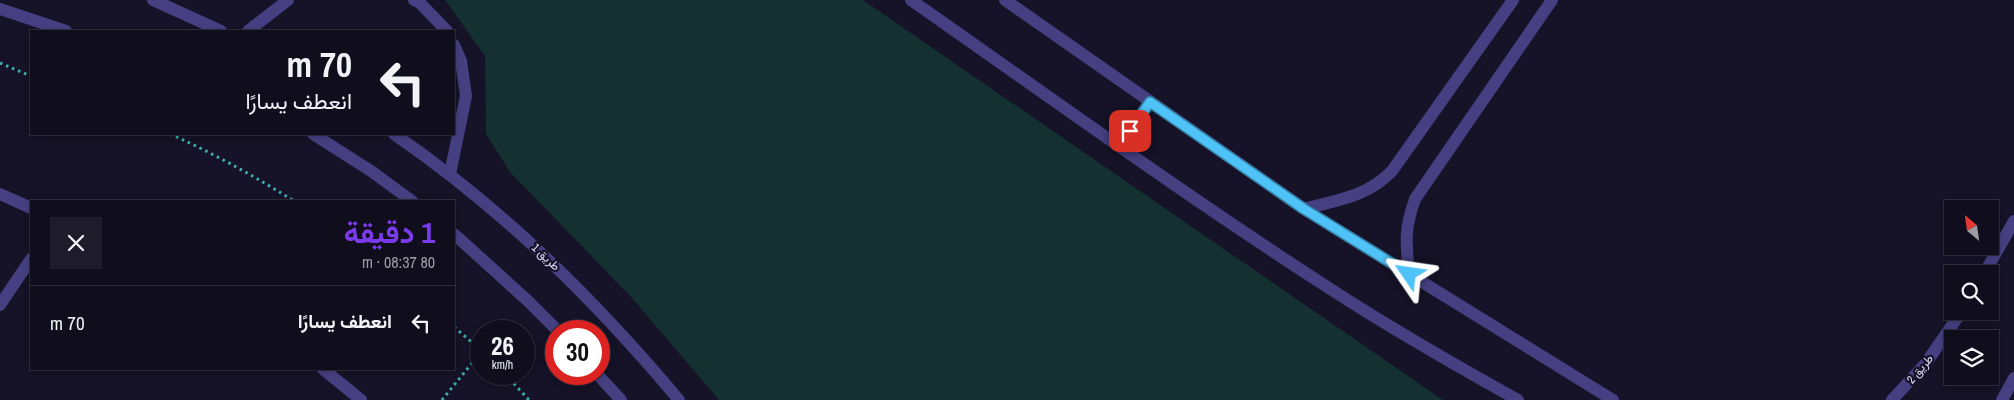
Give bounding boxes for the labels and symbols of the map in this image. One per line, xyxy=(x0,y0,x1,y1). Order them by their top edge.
pin xyxy=(1109,110,1151,152)
north arrow xyxy=(1944,200,1999,255)
street label: طريق 1 xyxy=(528,240,564,274)
position arrow xyxy=(1382,247,1434,299)
speed limit sign: 30 xyxy=(545,320,610,385)
street label: طريق 2 xyxy=(1903,351,1937,387)

